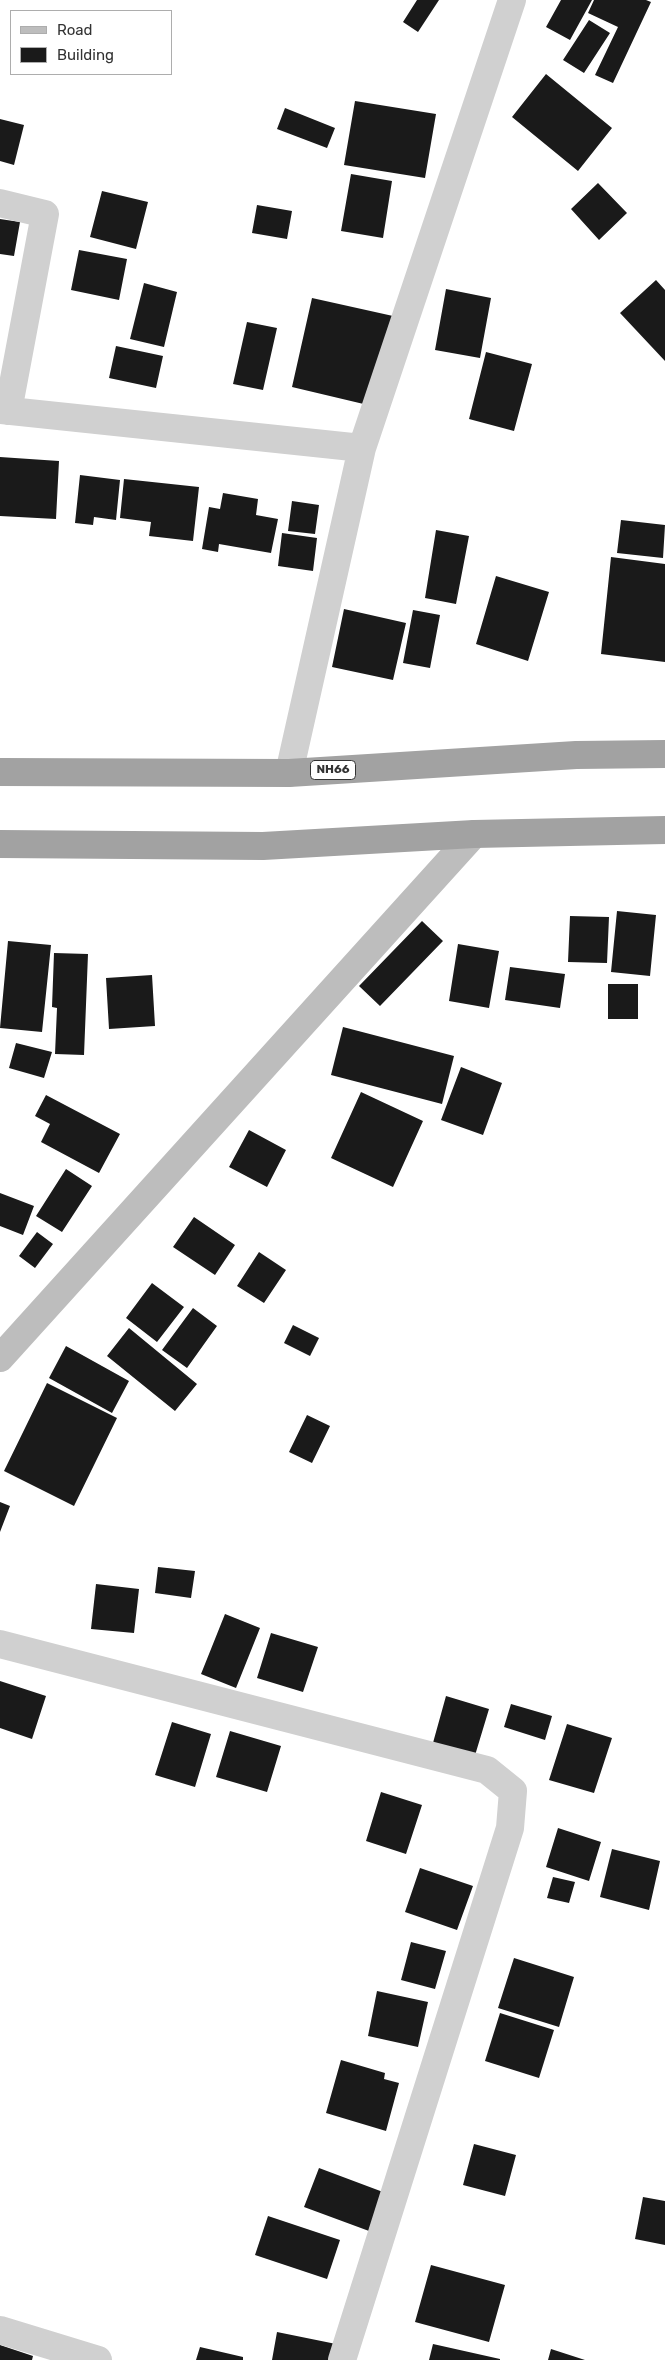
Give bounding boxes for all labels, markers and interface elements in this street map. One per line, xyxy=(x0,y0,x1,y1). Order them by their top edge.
legend xyxy=(10,10,172,75)
text: Road xyxy=(57,21,93,39)
text: Building xyxy=(57,46,114,64)
road number: NH66 xyxy=(310,760,356,780)

